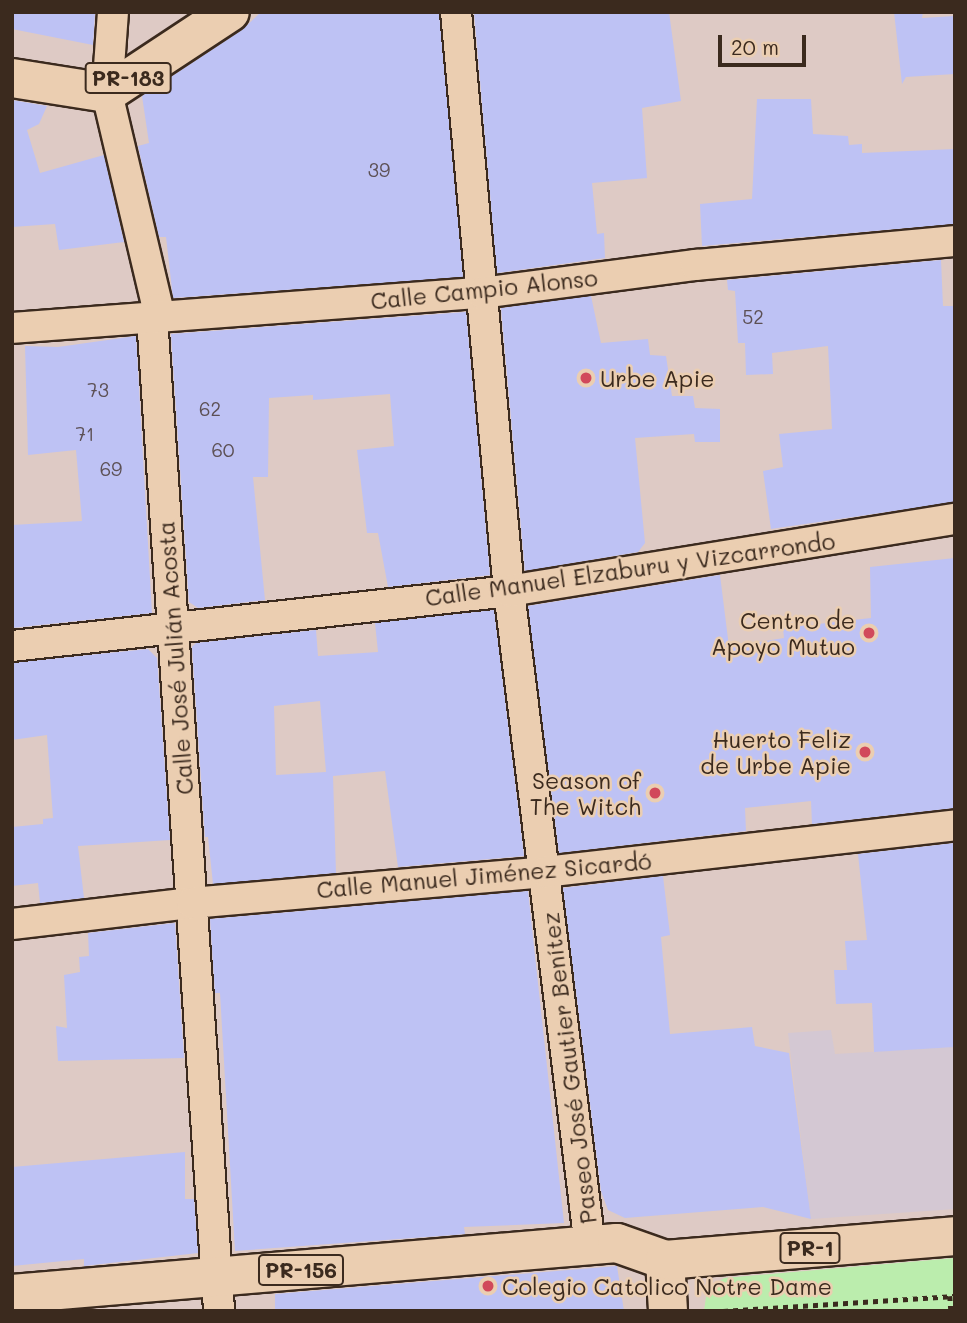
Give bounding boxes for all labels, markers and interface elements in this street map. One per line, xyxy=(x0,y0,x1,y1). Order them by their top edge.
scale bar xyxy=(722,21,810,65)
text: 20 m xyxy=(731,33,779,60)
road number: PR-183 xyxy=(84,60,172,96)
house number: 39 xyxy=(368,159,390,181)
street label: Calle Campio Alonso xyxy=(369,263,599,315)
house number: 52 xyxy=(742,306,764,328)
place label: Urbe Apie xyxy=(600,364,715,392)
marker: Urbe Apie xyxy=(578,370,594,386)
house number: 73 xyxy=(87,379,109,401)
house number: 62 xyxy=(199,398,221,420)
house number: 71 xyxy=(75,423,95,445)
house number: 60 xyxy=(211,439,235,461)
house number: 69 xyxy=(100,458,122,480)
street label: Calle José Julián Acosta xyxy=(152,520,198,796)
street label: Calle Manuel Elzaburu y Vizcarrondo xyxy=(423,527,837,611)
place label: Centro de Apoyo Mutuo xyxy=(711,606,855,660)
marker: Centro de Apoyo Mutuo xyxy=(861,625,877,641)
place label: Huerto Feliz de Urbe Apie xyxy=(700,725,851,779)
marker: Huerto Feliz de Urbe Apie xyxy=(857,744,873,760)
place label: Season of The Witch xyxy=(530,766,641,820)
marker: Season of The Witch xyxy=(647,785,663,801)
street label: Calle Manuel Jiménez Sicardó xyxy=(315,847,653,903)
street label: Paseo José Gautier Benítez xyxy=(536,911,602,1225)
road number: PR-1 xyxy=(778,1230,842,1266)
road number: PR-156 xyxy=(257,1252,345,1288)
place label: Colegio Catolico Notre Dame xyxy=(502,1272,832,1300)
marker: Colegio Catolico Notre Dame xyxy=(480,1278,496,1294)

